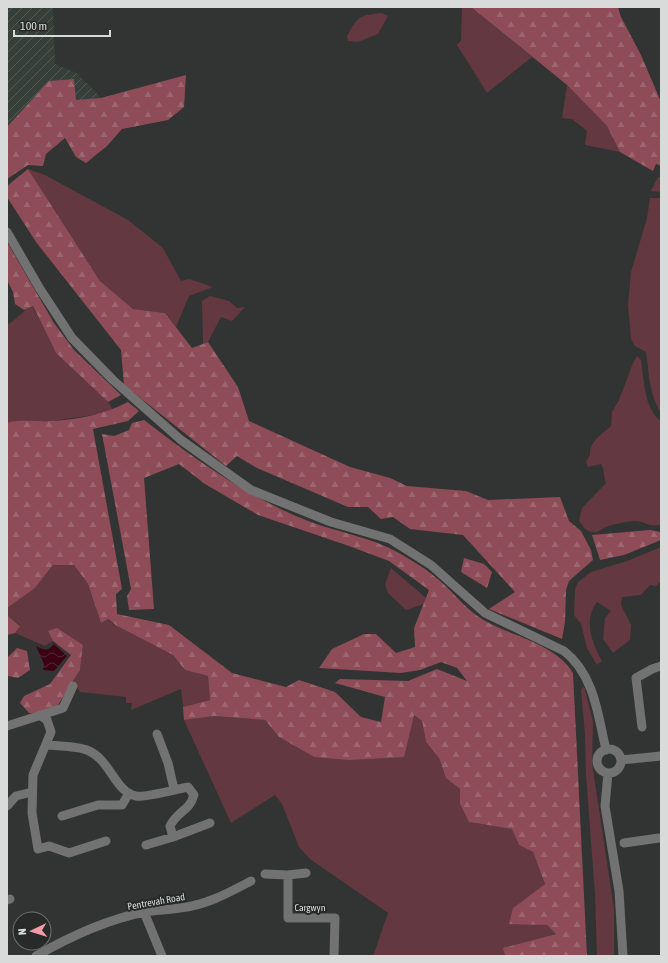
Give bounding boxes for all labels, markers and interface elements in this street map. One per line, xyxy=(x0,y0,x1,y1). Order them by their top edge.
scale bar xyxy=(14,12,110,38)
text: 100 m xyxy=(20,19,47,33)
street label: Pentrevah Road xyxy=(126,891,186,912)
street label: Cargwyn xyxy=(294,902,326,913)
north arrow xyxy=(12,911,52,951)
text: N xyxy=(16,928,28,935)

